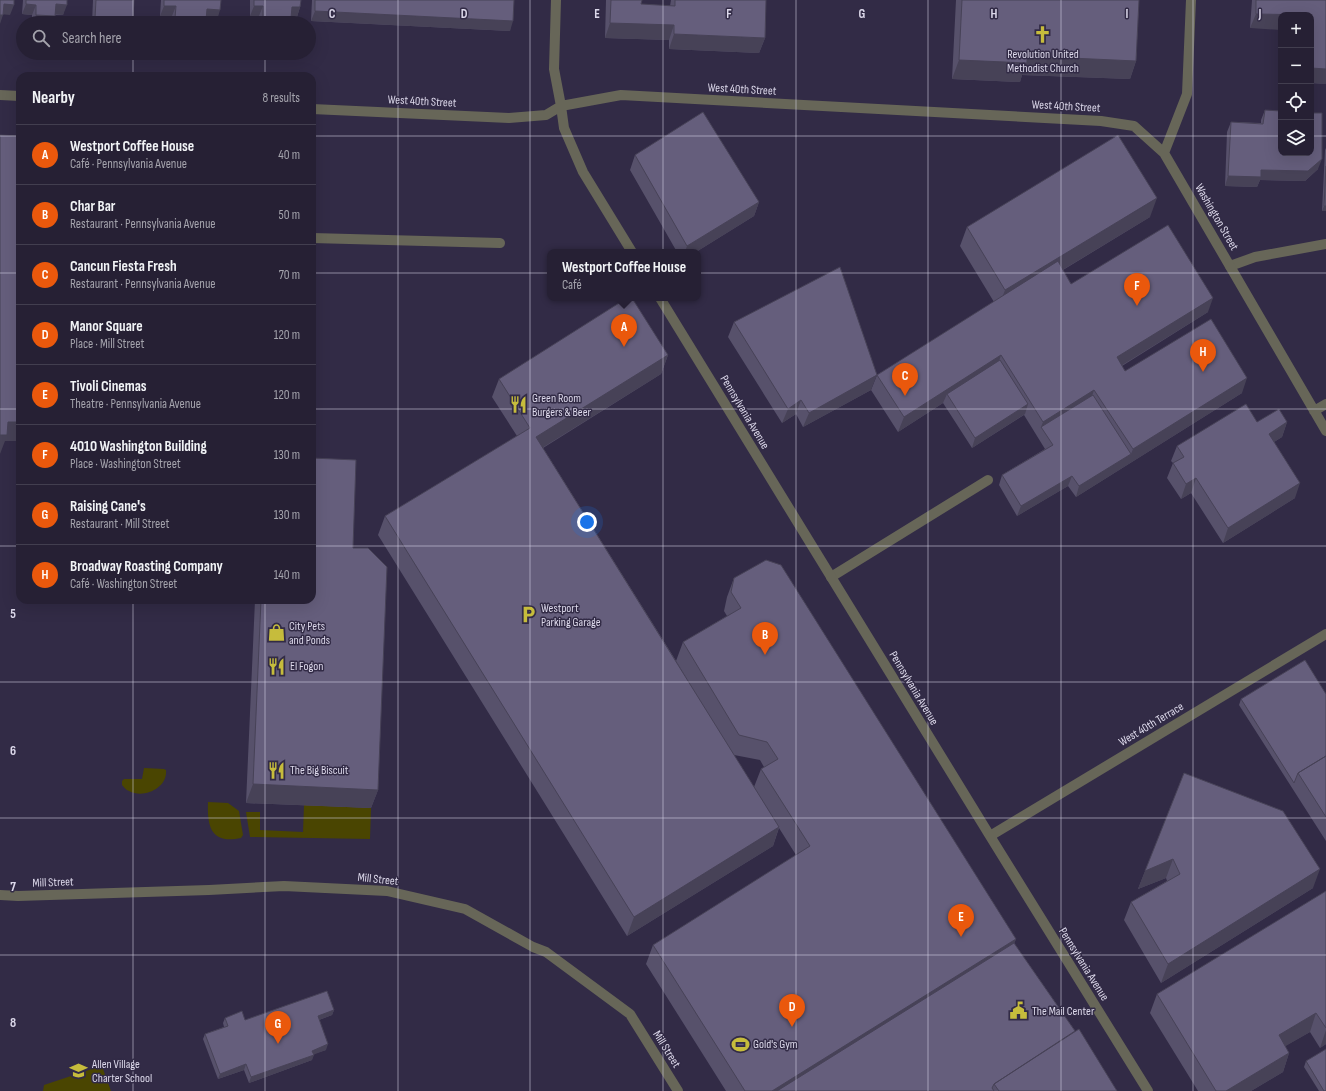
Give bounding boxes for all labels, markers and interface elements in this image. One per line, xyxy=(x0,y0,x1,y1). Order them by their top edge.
text: C xyxy=(329,6,336,22)
text: D xyxy=(461,6,468,22)
text: E xyxy=(594,6,600,22)
text: F xyxy=(726,6,732,22)
text: G xyxy=(859,6,866,22)
text: H xyxy=(991,6,998,22)
text: I xyxy=(1126,6,1129,22)
text: J xyxy=(1258,6,1262,22)
map controls xyxy=(1278,12,1314,156)
button: + xyxy=(1278,12,1314,48)
search box xyxy=(16,16,316,60)
church icon: Revolution United Methodist Church xyxy=(1033,25,1053,45)
icon: search xyxy=(30,27,52,49)
text: Search here xyxy=(62,29,122,48)
place label: Revolution United Methodist Church xyxy=(1007,47,1079,76)
button: − xyxy=(1278,48,1314,84)
street label: West 40th Street xyxy=(707,80,777,99)
button: locate xyxy=(1278,84,1314,120)
text: Nearby xyxy=(32,88,75,108)
text: 8 results xyxy=(262,90,300,106)
street label: West 40th Street xyxy=(387,92,457,111)
street label: West 40th Street xyxy=(1031,97,1101,116)
button: layers xyxy=(1278,120,1314,156)
text: Westport Coffee House xyxy=(70,137,194,156)
text: A xyxy=(42,147,48,163)
text: 40 m xyxy=(278,147,300,163)
text: Café · Pennsylvania Avenue xyxy=(70,156,187,172)
street label: Washington Street xyxy=(1191,181,1242,254)
text: Char Bar xyxy=(70,197,115,216)
text: B xyxy=(42,207,48,223)
text: 50 m xyxy=(279,207,300,223)
text: Restaurant · Pennsylvania Avenue xyxy=(70,216,216,232)
popup xyxy=(547,249,701,301)
text: Cancun Fiesta Fresh xyxy=(70,257,177,276)
text: Westport Coffee House xyxy=(562,258,686,277)
text: C xyxy=(42,267,48,283)
text: 70 m xyxy=(279,267,300,283)
pin: F xyxy=(1124,273,1150,306)
text: Restaurant · Pennsylvania Avenue xyxy=(70,276,216,292)
text: Café xyxy=(562,277,582,293)
pin: A xyxy=(611,314,637,347)
text: Manor Square xyxy=(70,317,143,336)
text: D xyxy=(42,327,48,343)
text: 120 m xyxy=(274,327,300,343)
text: Place · Mill Street xyxy=(70,336,144,352)
pin: H xyxy=(1190,339,1216,372)
pin: C xyxy=(892,363,918,396)
street label: Pennsylvania Avenue xyxy=(717,373,773,452)
text: Tivoli Cinemas xyxy=(70,377,147,396)
text: E xyxy=(42,387,48,403)
text: 120 m xyxy=(274,387,300,403)
place label: Green Room Burgers & Beer xyxy=(532,391,591,420)
restaurant icon: Green Room Burgers & Beer xyxy=(509,395,529,415)
text: Theatre · Pennsylvania Avenue xyxy=(70,396,201,412)
text: 4010 Washington Building xyxy=(70,437,207,456)
text: F xyxy=(42,447,48,463)
text: 130 m xyxy=(274,447,300,463)
text: Place · Washington Street xyxy=(70,456,181,472)
text: Raising Cane's xyxy=(70,497,146,516)
text: G xyxy=(42,507,48,523)
text: 130 m xyxy=(274,507,300,523)
your location xyxy=(577,512,597,532)
text: Restaurant · Mill Street xyxy=(70,516,169,532)
text: Broadway Roasting Company xyxy=(70,557,223,576)
text: H xyxy=(42,567,48,583)
text: 140 m xyxy=(274,567,300,583)
text: Café · Washington Street xyxy=(70,576,177,592)
place label: Westport Parking Garage xyxy=(541,601,601,630)
parking icon: Westport Parking Garage xyxy=(518,605,538,625)
text: 5 xyxy=(10,606,16,622)
place label: City Pets and Ponds xyxy=(289,619,330,648)
pin: B xyxy=(752,622,778,655)
shop icon: City Pets and Ponds xyxy=(266,623,286,643)
street label: Pennsylvania Avenue xyxy=(886,649,942,728)
restaurant icon: El Fogon xyxy=(267,656,287,676)
place label: El Fogon xyxy=(290,659,323,674)
street label: West 40th Terrace xyxy=(1116,699,1187,750)
text: 6 xyxy=(10,743,16,759)
restaurant icon: The Big Biscuit xyxy=(267,760,287,780)
place label: The Big Biscuit xyxy=(290,763,349,778)
street label: Mill Street xyxy=(357,870,399,889)
street label: Mill Street xyxy=(32,874,74,891)
text: 7 xyxy=(10,879,16,895)
pin: E xyxy=(948,904,974,937)
street label: Pennsylvania Avenue xyxy=(1055,925,1112,1004)
pin: D xyxy=(779,994,805,1027)
public building icon: The Mail Center xyxy=(1009,1001,1029,1021)
place label: The Mail Center xyxy=(1032,1004,1095,1019)
pin: G xyxy=(265,1011,291,1044)
text: 8 xyxy=(10,1015,16,1031)
street label: Mill Street xyxy=(649,1028,684,1071)
sports icon: Gold's Gym xyxy=(730,1034,750,1054)
place label: Gold's Gym xyxy=(753,1037,798,1052)
place label: Allen Village Charter School xyxy=(91,1057,152,1086)
school or university icon: Allen Village Charter School xyxy=(69,1061,89,1081)

